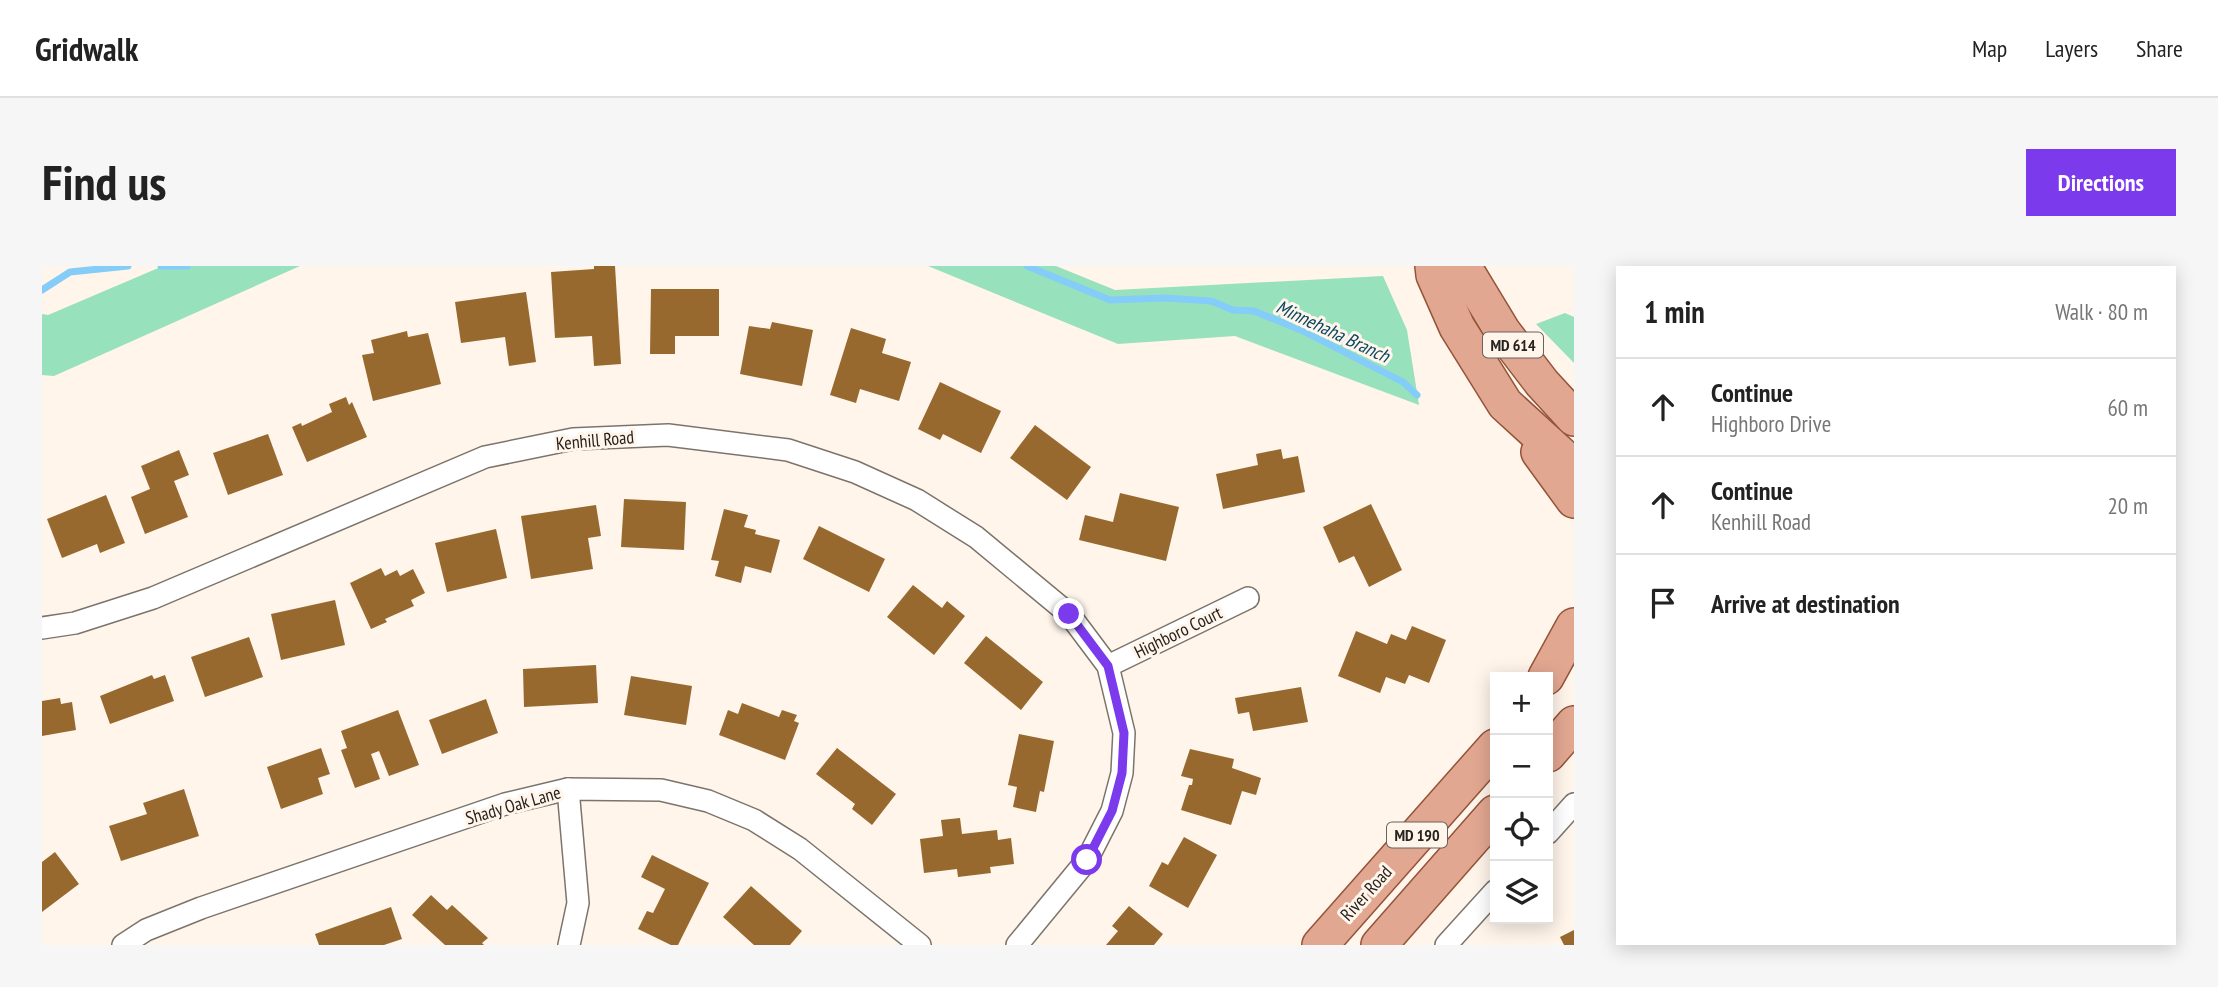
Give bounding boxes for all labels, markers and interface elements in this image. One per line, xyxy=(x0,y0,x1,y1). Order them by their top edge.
text: Gridwalk xyxy=(35,27,138,70)
text: Map xyxy=(1972,33,2007,64)
text: Layers xyxy=(2045,33,2098,64)
text: Share xyxy=(2136,33,2183,64)
button: Directions xyxy=(2026,149,2176,216)
text: Find us xyxy=(42,150,166,214)
text: 1 min xyxy=(1644,292,1705,331)
water label: Minnehaha Branch xyxy=(1273,294,1395,368)
text: Walk · 80 m xyxy=(2055,297,2148,326)
road number: MD 614 xyxy=(1483,332,1543,358)
text: Continue xyxy=(1711,376,1793,409)
icon: ahead xyxy=(1644,388,1682,426)
text: 60 m xyxy=(2107,393,2148,422)
text: Highboro Drive xyxy=(1711,409,1831,438)
street label: Kenhill Road xyxy=(555,425,635,455)
text: Continue xyxy=(1711,474,1793,507)
icon: ahead xyxy=(1644,486,1682,524)
text: 20 m xyxy=(2107,491,2148,520)
text: Kenhill Road xyxy=(1711,507,1811,536)
icon: arrive xyxy=(1644,584,1682,622)
text: Arrive at destination xyxy=(1711,587,1900,620)
route end xyxy=(1053,598,1084,629)
street label: Highboro Court xyxy=(1130,601,1226,663)
map controls xyxy=(1490,672,1553,924)
button: + xyxy=(1490,672,1553,735)
button: − xyxy=(1490,735,1553,798)
street label: Shady Oak Lane xyxy=(463,780,563,830)
button: locate xyxy=(1490,798,1553,861)
road number: MD 190 xyxy=(1387,822,1447,848)
route start xyxy=(1071,844,1102,875)
street label: River Road xyxy=(1335,861,1397,925)
button: layers xyxy=(1490,861,1553,924)

